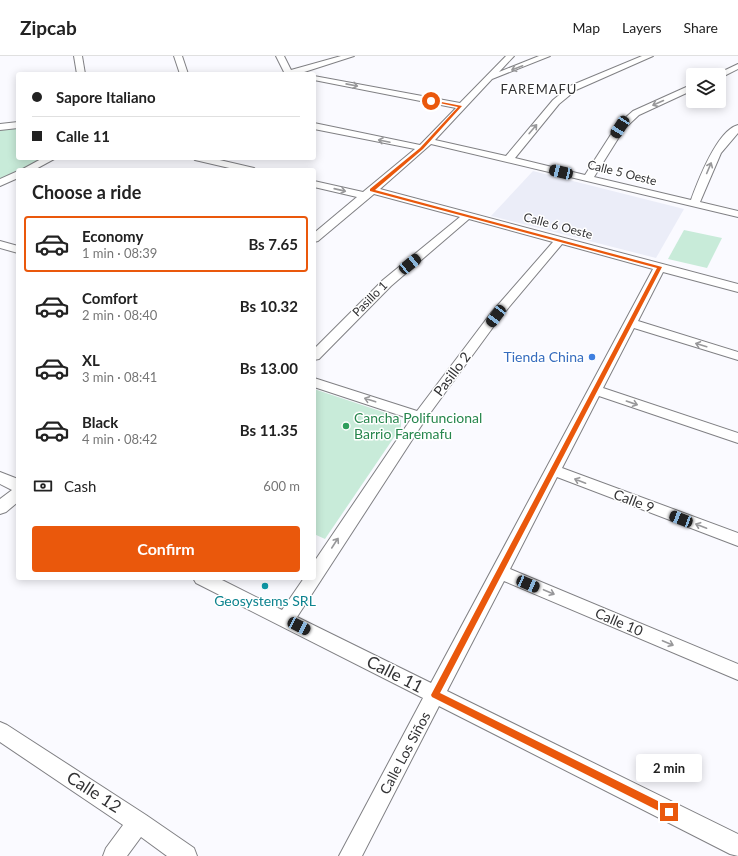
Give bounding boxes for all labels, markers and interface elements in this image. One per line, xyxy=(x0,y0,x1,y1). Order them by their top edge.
text: Zipcab xyxy=(20,16,77,39)
text: Map xyxy=(572,19,600,36)
text: Layers xyxy=(622,19,662,36)
text: Share xyxy=(684,19,718,36)
one-way arrow xyxy=(511,64,523,72)
map controls xyxy=(686,68,726,108)
button: layers xyxy=(686,68,726,108)
district label: FAREMAFU xyxy=(501,81,577,97)
one-way arrow xyxy=(345,82,358,90)
text: Sapore Italiano xyxy=(56,88,156,106)
route start xyxy=(422,92,440,110)
one-way arrow xyxy=(652,100,664,107)
car xyxy=(608,114,632,140)
one-way arrow xyxy=(529,124,538,134)
text: Calle 11 xyxy=(56,127,110,145)
one-way arrow xyxy=(377,136,390,144)
street label: Calle 5 Oeste xyxy=(586,157,658,188)
car xyxy=(548,163,574,181)
one-way arrow xyxy=(706,163,713,175)
text: Choose a ride xyxy=(32,181,141,203)
one-way arrow xyxy=(333,187,346,195)
street label: Calle 6 Oeste xyxy=(522,209,594,242)
icon: car xyxy=(34,226,70,262)
text: Economy xyxy=(82,227,143,245)
text: Bs 7.65 xyxy=(248,235,298,253)
text: 1 min · 08:39 xyxy=(82,245,157,261)
car xyxy=(397,252,423,276)
street label: Pasillo 1 xyxy=(349,278,390,319)
icon: car xyxy=(34,288,70,324)
text: Comfort xyxy=(82,289,138,307)
text: Bs 10.32 xyxy=(240,297,298,315)
car xyxy=(484,303,508,329)
text: 2 min · 08:40 xyxy=(82,307,157,323)
one-way arrow xyxy=(694,341,707,348)
street label: Pasillo 2 xyxy=(430,348,474,399)
place label: Tienda China xyxy=(504,348,584,365)
icon: car xyxy=(34,350,70,386)
text: XL xyxy=(82,351,100,369)
marker: Tienda China xyxy=(587,352,597,362)
text: Bs 13.00 xyxy=(240,359,298,377)
text: 3 min · 08:41 xyxy=(82,369,157,385)
one-way arrow xyxy=(364,396,376,404)
one-way arrow xyxy=(625,400,638,407)
place label: Cancha Polifuncional Barrio Faremafu xyxy=(354,409,482,442)
icon: car xyxy=(34,412,70,448)
text: Black xyxy=(82,413,118,431)
text: Bs 11.35 xyxy=(240,421,298,439)
marker: Cancha Polifuncional Barrio Faremafu xyxy=(341,421,351,431)
text: 4 min · 08:42 xyxy=(82,431,157,447)
icon: cash xyxy=(32,475,54,497)
one-way arrow xyxy=(574,476,586,484)
text: Cash xyxy=(64,477,96,495)
text: 600 m xyxy=(263,478,300,494)
street label: Calle 9 xyxy=(612,485,657,516)
car xyxy=(668,509,694,529)
one-way arrow xyxy=(696,522,708,530)
button: Confirm xyxy=(32,526,300,572)
one-way arrow xyxy=(332,537,340,549)
car xyxy=(515,574,541,594)
marker: Geosystems SRL xyxy=(260,581,270,591)
one-way arrow xyxy=(542,589,554,597)
place label: Geosystems SRL xyxy=(214,592,316,609)
street label: Calle 10 xyxy=(593,604,646,639)
car xyxy=(286,615,312,637)
one-way arrow xyxy=(662,640,674,647)
street label: Calle 11 xyxy=(363,650,427,697)
street label: Calle Los Siños xyxy=(376,709,433,797)
callout: 2 min xyxy=(636,754,702,782)
text: 2 min xyxy=(653,760,685,776)
street label: Calle 12 xyxy=(63,766,126,817)
route end xyxy=(660,803,678,821)

